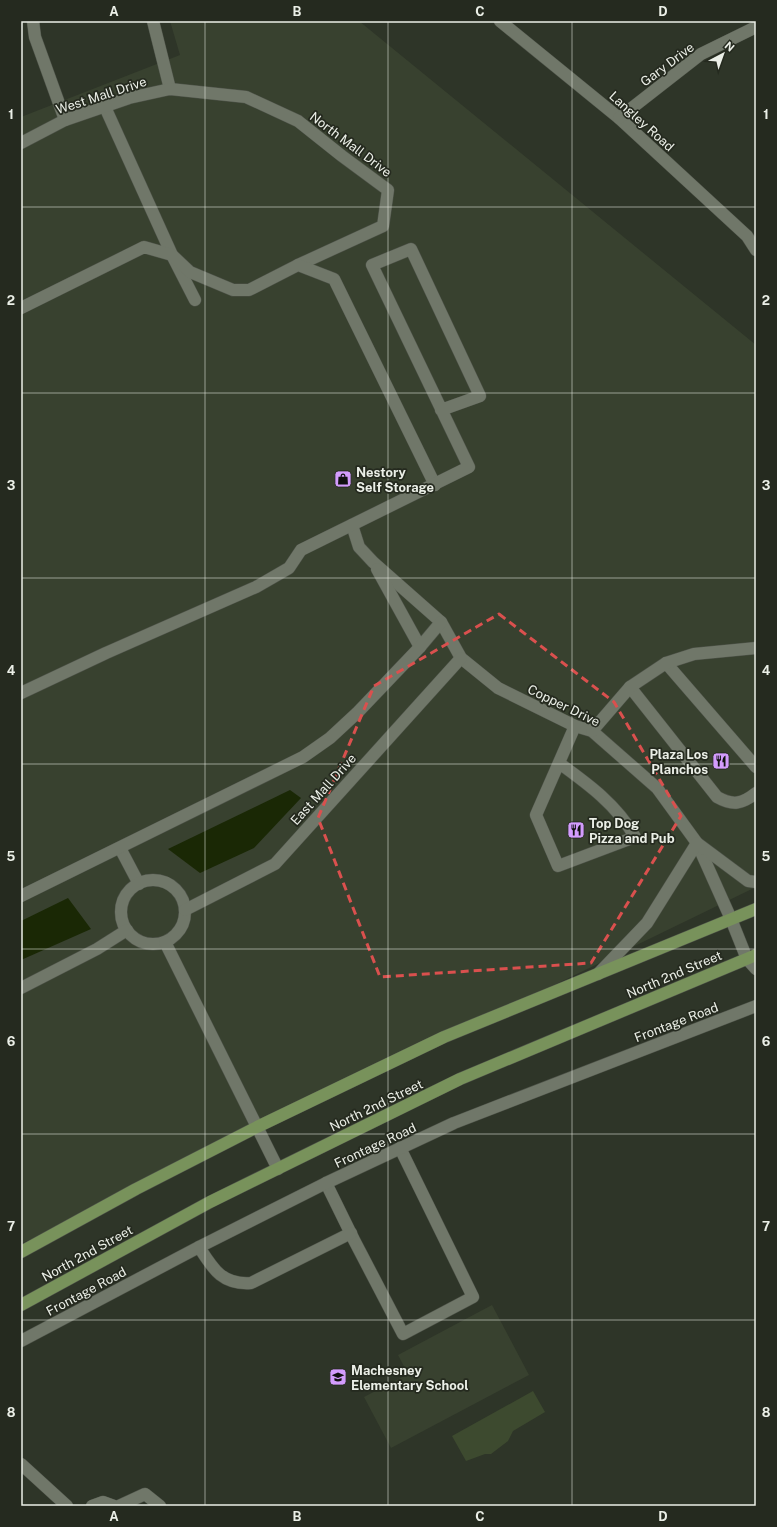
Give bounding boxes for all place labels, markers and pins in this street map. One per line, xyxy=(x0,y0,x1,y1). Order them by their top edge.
place label: Nestory Self Storage xyxy=(356,465,434,495)
shop icon: Nestory Self Storage xyxy=(333,469,353,489)
place label: Plaza Los Planchos xyxy=(649,747,708,777)
restaurant icon: Plaza Los Planchos xyxy=(711,751,731,771)
place label: Top Dog Pizza and Pub xyxy=(589,816,675,846)
restaurant icon: Top Dog Pizza and Pub xyxy=(566,820,586,840)
place label: Machesney Elementary School xyxy=(351,1363,469,1393)
school or university icon: Machesney Elementary School xyxy=(328,1367,348,1387)

